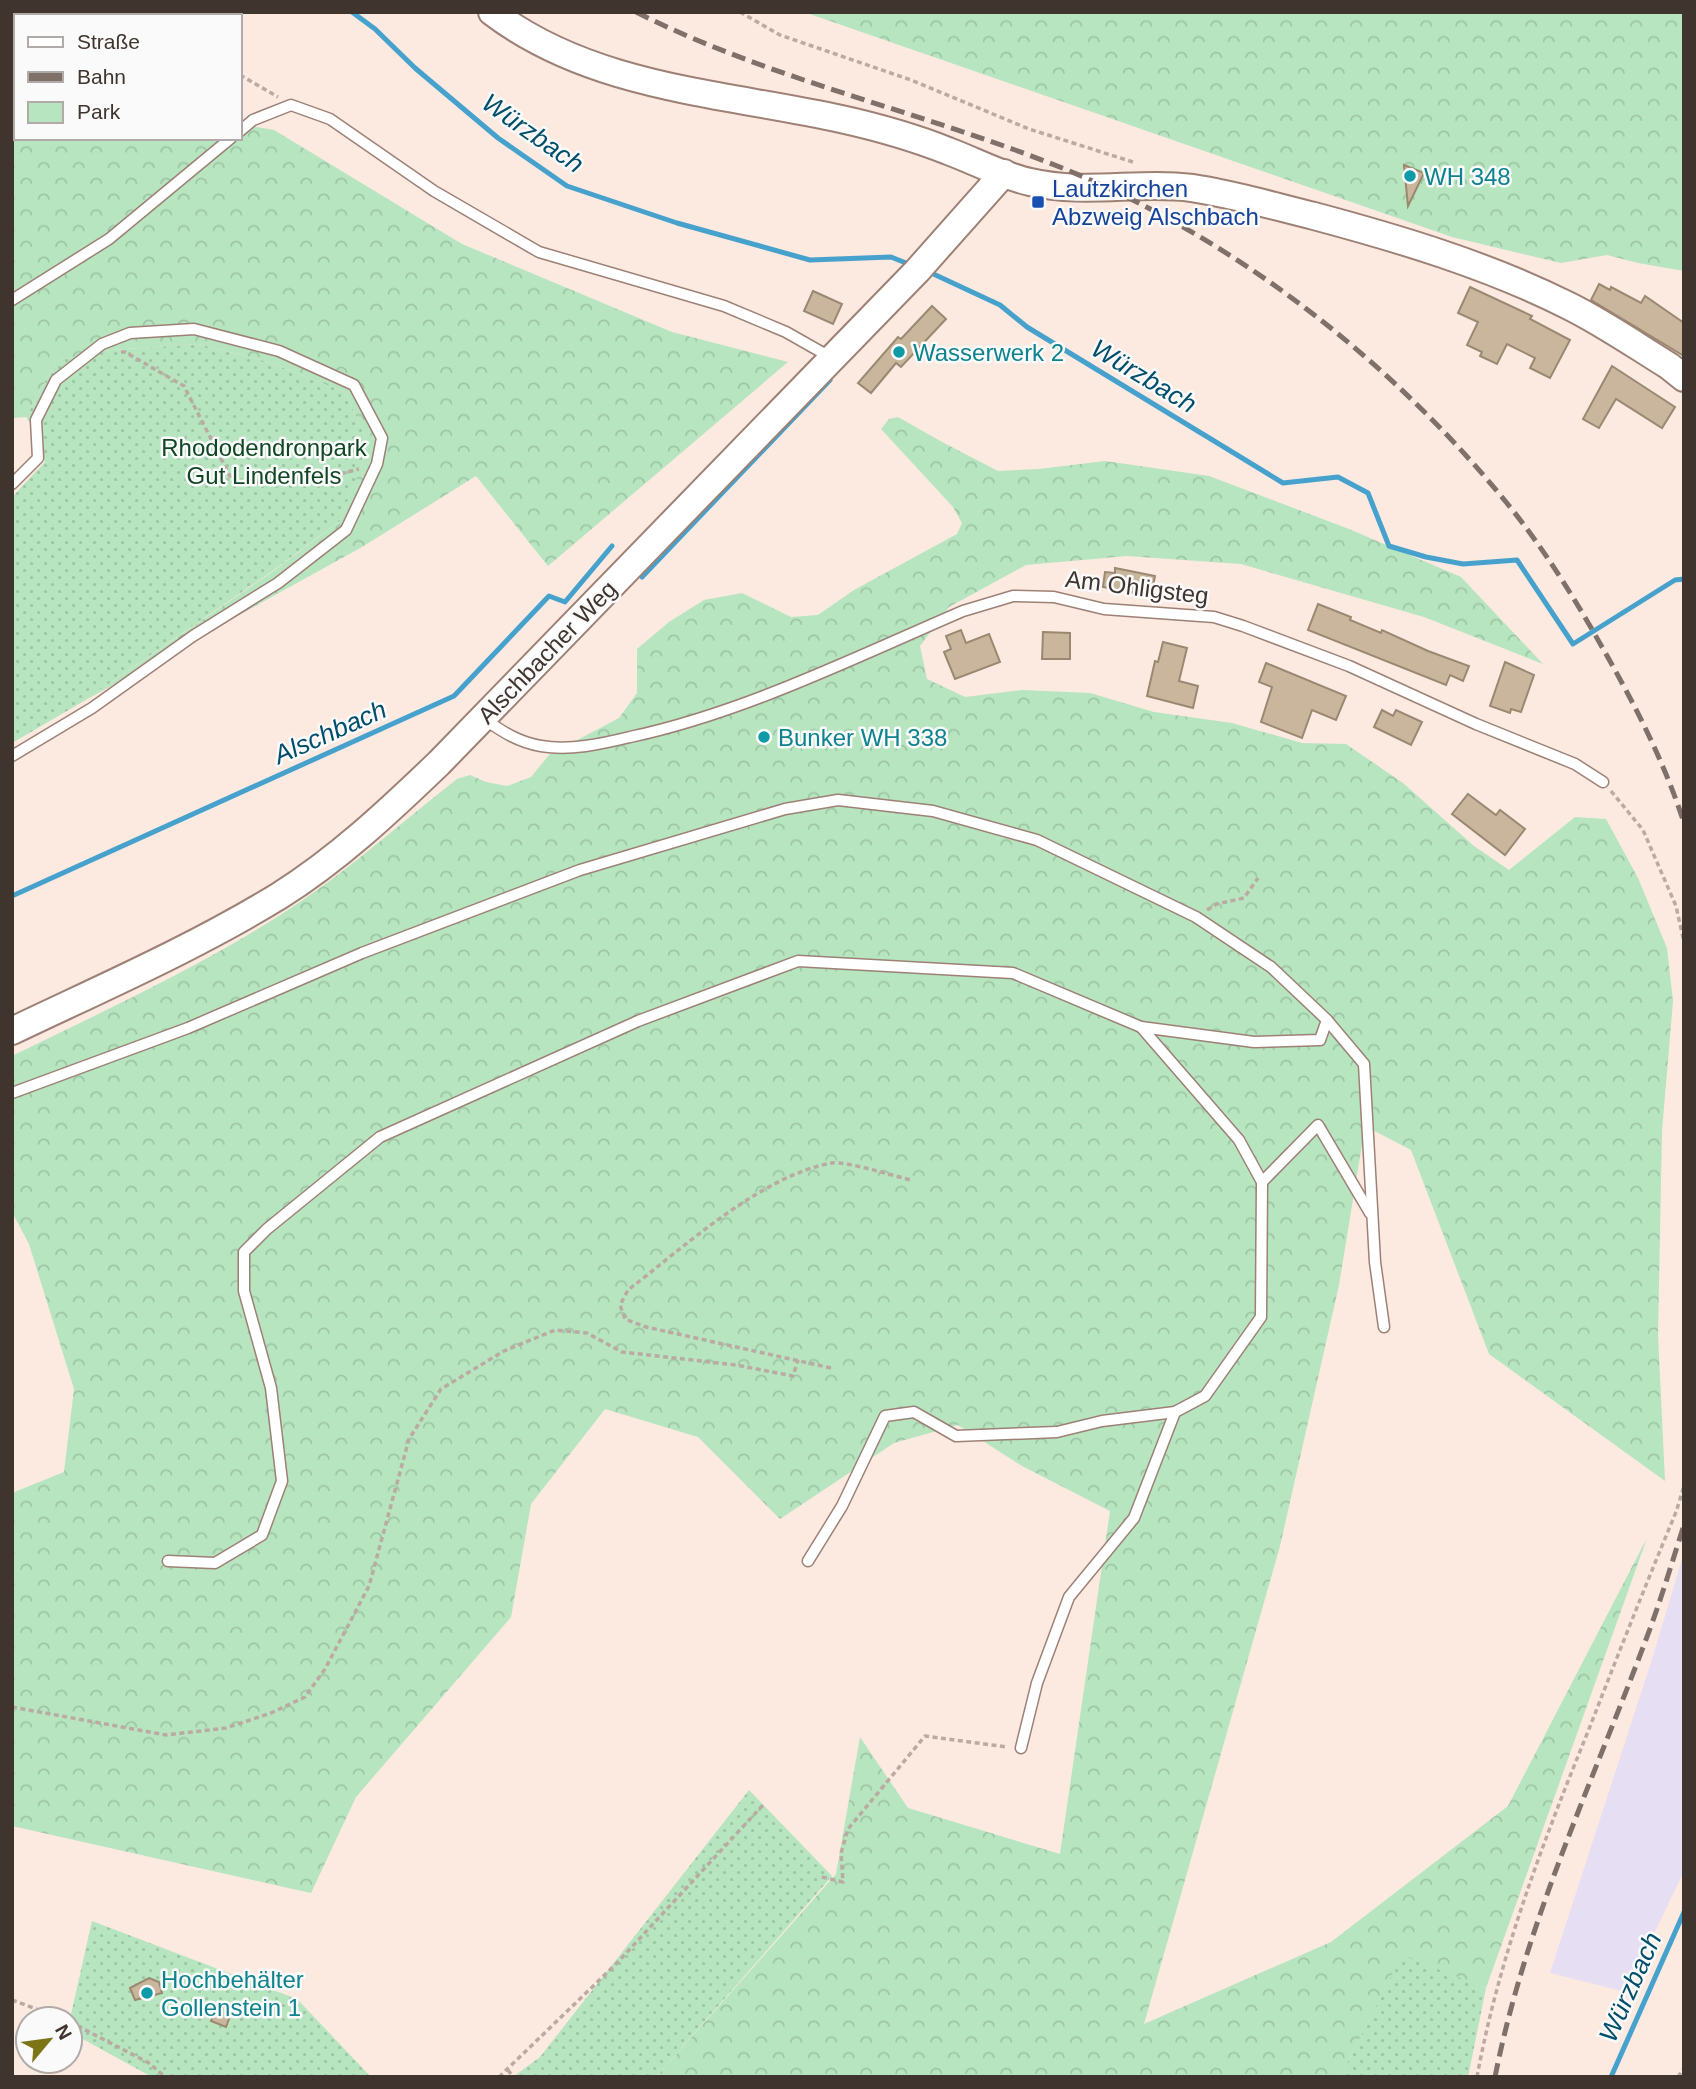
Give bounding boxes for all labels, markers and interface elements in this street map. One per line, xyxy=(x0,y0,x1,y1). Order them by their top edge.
legend xyxy=(14,14,242,140)
text: Straße xyxy=(77,30,140,53)
text: Bahn xyxy=(77,65,126,88)
water label: Würzbach xyxy=(476,87,590,179)
text: Park xyxy=(77,100,121,123)
place label: WH 348 xyxy=(1424,163,1511,190)
marker: WH 348 xyxy=(1402,168,1418,184)
place label: Lautzkirchen Abzweig Alschbach xyxy=(1052,175,1259,230)
marker: Lautzkirchen Abzweig Alschbach xyxy=(1030,194,1046,210)
water label: Würzbach xyxy=(1086,333,1202,419)
place label: Wasserwerk 2 xyxy=(913,339,1064,366)
marker: Wasserwerk 2 xyxy=(891,344,907,360)
park label: Rhododendronpark Gut Lindenfels xyxy=(161,434,368,489)
street label: Am Ohligsteg xyxy=(1064,565,1210,609)
street label: Alschbacher Weg xyxy=(472,575,622,729)
water label: Alschbach xyxy=(267,694,391,771)
place label: Bunker WH 338 xyxy=(778,724,947,751)
marker: Bunker WH 338 xyxy=(756,729,772,745)
water label: Würzbach xyxy=(1592,1927,1668,2047)
place label: Hochbehälter Gollenstein 1 xyxy=(161,1966,304,2021)
marker: Hochbehälter Gollenstein 1 xyxy=(139,1985,155,2001)
north arrow xyxy=(14,2005,84,2075)
text: N xyxy=(51,2021,76,2043)

